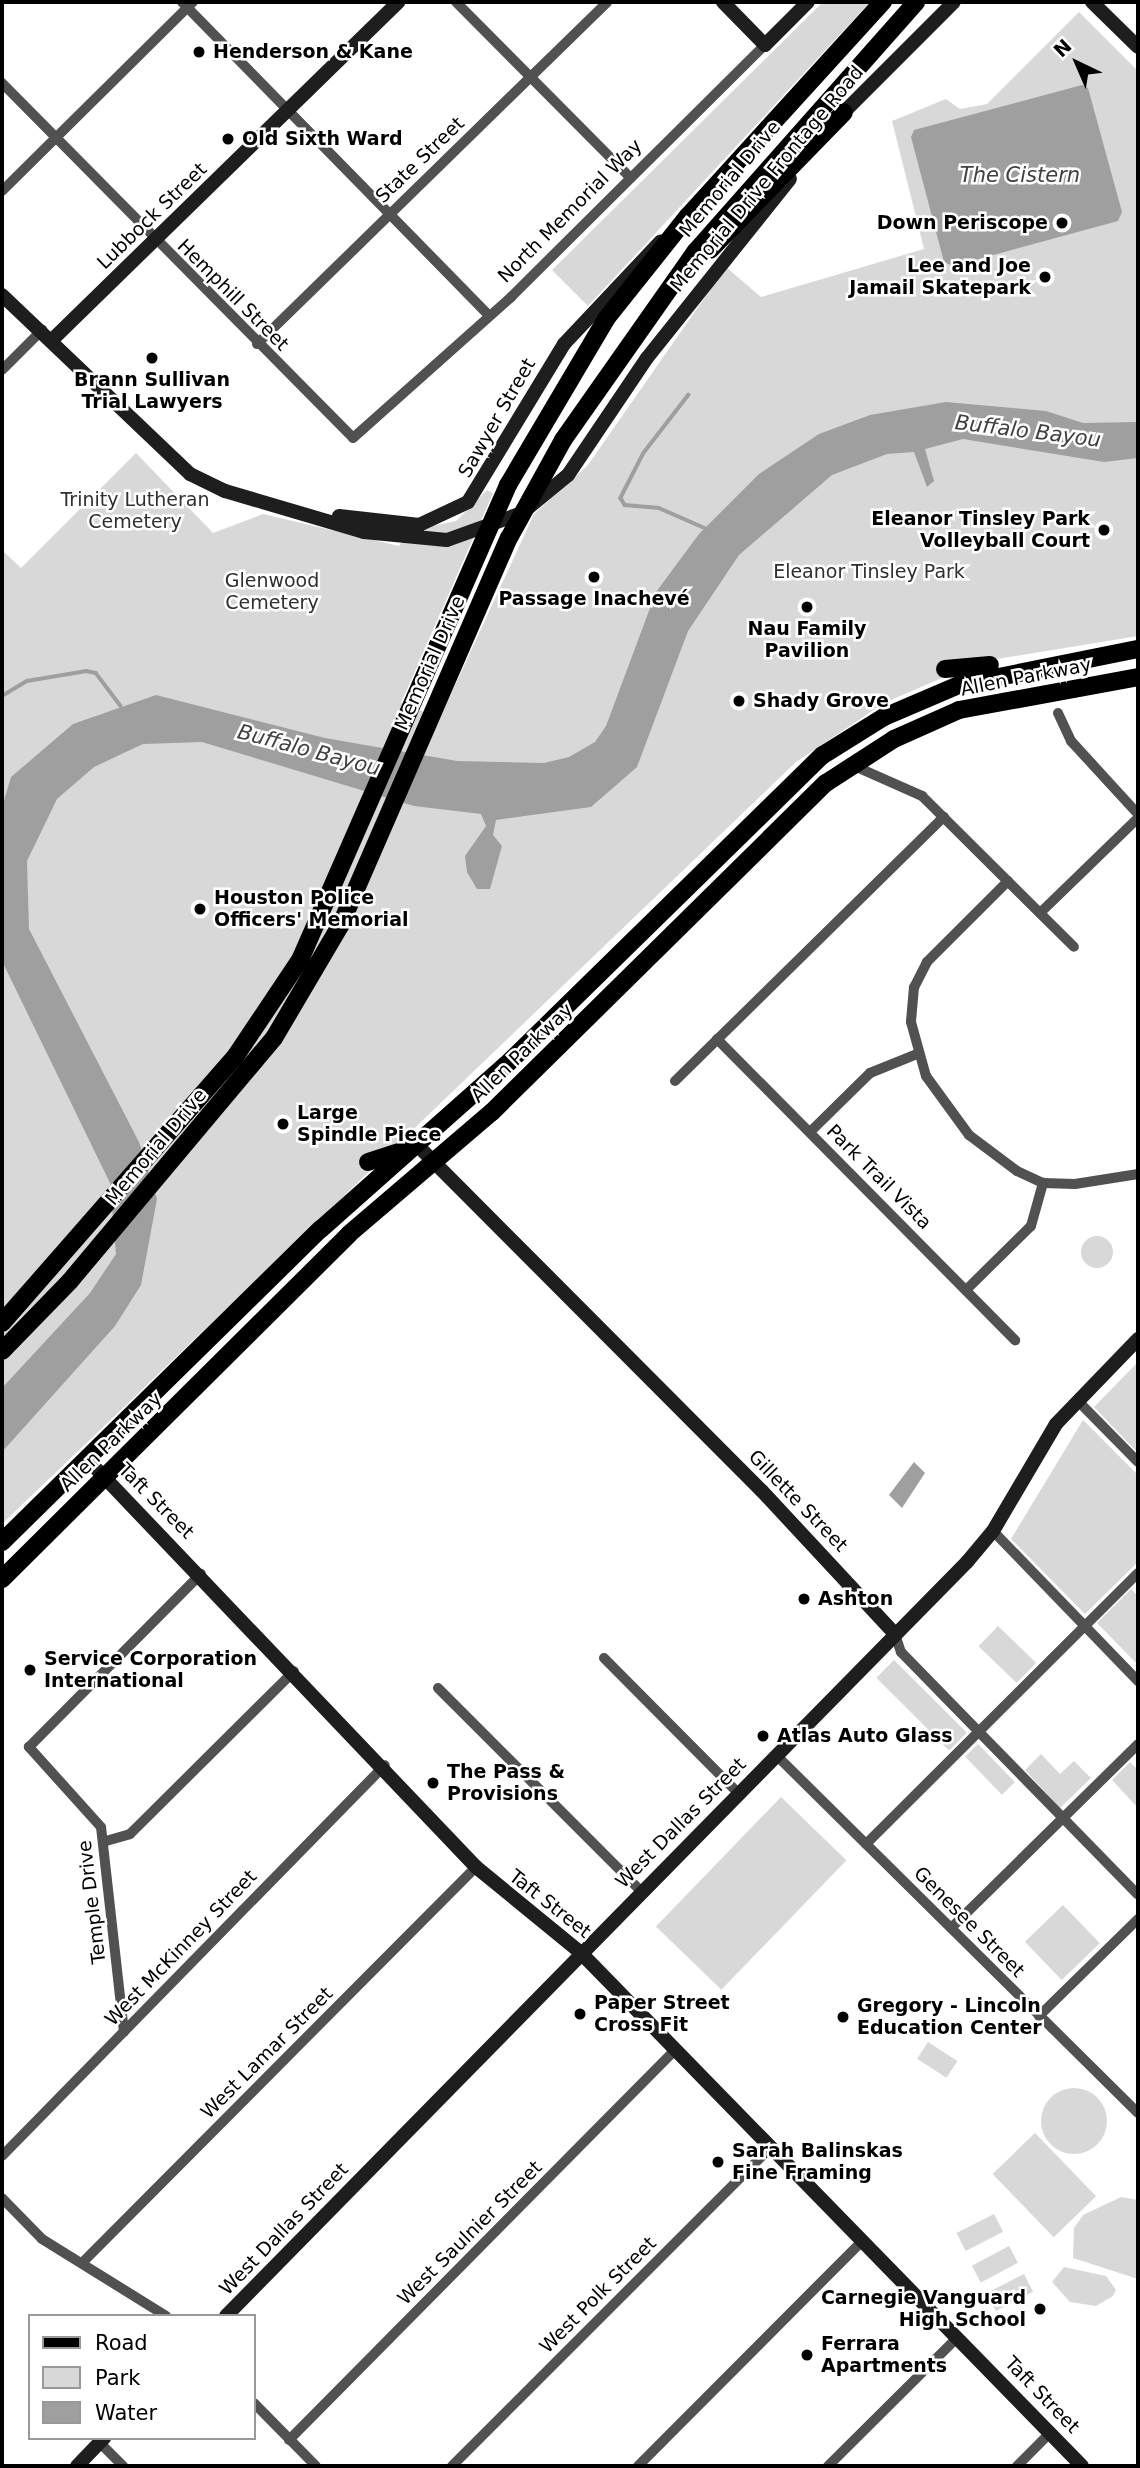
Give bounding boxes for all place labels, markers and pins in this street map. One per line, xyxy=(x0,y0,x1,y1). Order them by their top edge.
place label: Henderson & Kane xyxy=(213,41,413,63)
marker: Henderson & Kane xyxy=(191,44,207,60)
place label: Old Sixth Ward xyxy=(242,128,403,150)
marker: Old Sixth Ward xyxy=(220,131,236,147)
place label: Down Periscope xyxy=(877,212,1048,234)
marker: Down Periscope xyxy=(1054,215,1070,231)
place label: Lee and Joe Jamail Skatepark xyxy=(849,255,1031,299)
marker: Lee and Joe Jamail Skatepark xyxy=(1037,269,1053,285)
marker: Brann Sullivan Trial Lawyers xyxy=(144,350,160,366)
place label: Brann Sullivan Trial Lawyers xyxy=(74,369,230,413)
place label: Eleanor Tinsley Park Volleyball Court xyxy=(871,508,1090,552)
marker: Eleanor Tinsley Park Volleyball Court xyxy=(1096,522,1112,538)
marker: Passage Inachevé xyxy=(586,569,602,585)
place label: Passage Inachevé xyxy=(498,588,690,610)
marker: Nau Family Pavilion xyxy=(799,599,815,615)
place label: Nau Family Pavilion xyxy=(748,618,866,662)
place label: Shady Grove xyxy=(753,690,889,712)
marker: Shady Grove xyxy=(731,693,747,709)
place label: Houston Police Officers' Memorial xyxy=(214,887,408,931)
marker: Houston Police Officers' Memorial xyxy=(192,901,208,917)
place label: Large Spindle Piece xyxy=(297,1102,441,1146)
marker: Large Spindle Piece xyxy=(275,1116,291,1132)
place label: Ashton xyxy=(818,1588,893,1610)
marker: Ashton xyxy=(796,1591,812,1607)
place label: Service Corporation International xyxy=(44,1648,257,1692)
marker: Service Corporation International xyxy=(22,1662,38,1678)
place label: Atlas Auto Glass xyxy=(777,1725,953,1747)
marker: Atlas Auto Glass xyxy=(755,1728,771,1744)
place label: The Pass & Provisions xyxy=(447,1761,565,1805)
marker: The Pass & Provisions xyxy=(425,1775,441,1791)
place label: Paper Street Cross Fit xyxy=(594,1992,730,2036)
place label: Gregory - Lincoln Education Center xyxy=(857,1995,1042,2039)
marker: Paper Street Cross Fit xyxy=(572,2006,588,2022)
marker: Gregory - Lincoln Education Center xyxy=(835,2009,851,2025)
place label: Sarah Balinskas Fine Framing xyxy=(732,2140,903,2184)
marker: Sarah Balinskas Fine Framing xyxy=(710,2154,726,2170)
place label: Carnegie Vanguard High School xyxy=(821,2287,1026,2331)
marker: Carnegie Vanguard High School xyxy=(1032,2301,1048,2317)
place label: Ferrara Apartments xyxy=(821,2333,947,2377)
marker: Ferrara Apartments xyxy=(799,2347,815,2363)

